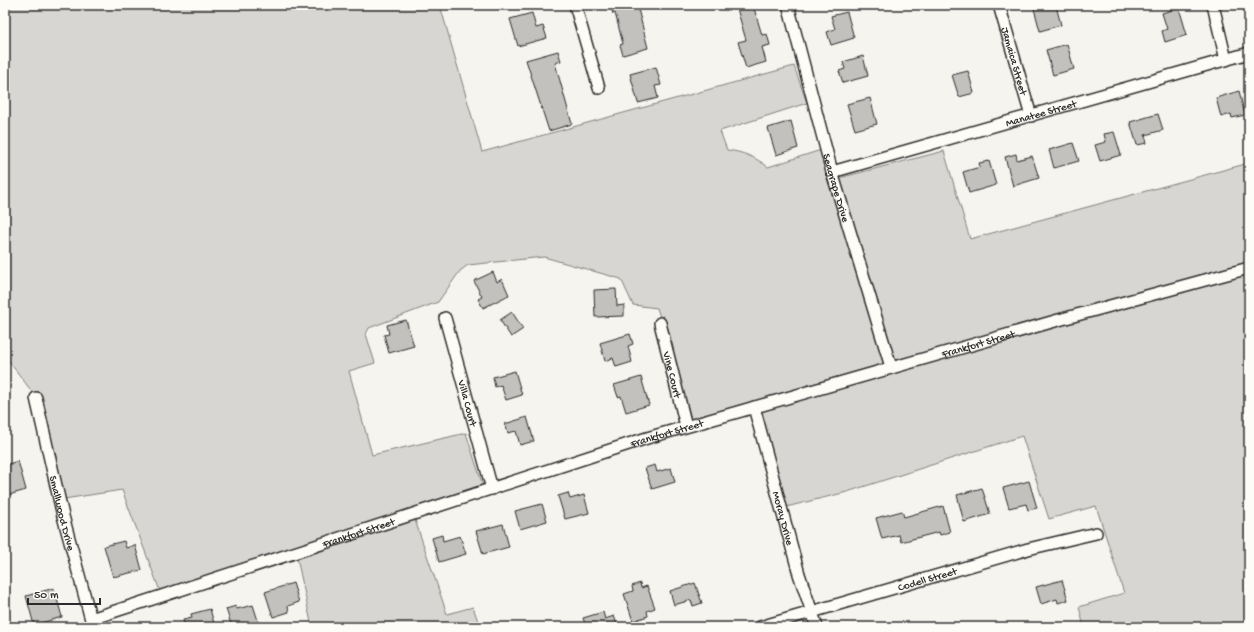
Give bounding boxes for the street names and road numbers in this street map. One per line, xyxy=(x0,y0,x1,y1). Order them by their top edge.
street label: Jamaica Street xyxy=(998,26,1029,98)
street label: Manatee Street xyxy=(1004,98,1079,130)
street label: Seagrape Drive xyxy=(819,152,851,224)
street label: Frankfort Street xyxy=(940,328,1018,361)
street label: Vine Court xyxy=(659,350,683,401)
street label: Villa Court xyxy=(454,378,479,429)
street label: Frankfort Street xyxy=(628,418,706,451)
street label: Smallwood Drive xyxy=(46,475,76,553)
street label: Moray Drive xyxy=(769,490,795,547)
street label: Frankfort Street xyxy=(320,516,398,552)
street label: Codell Street xyxy=(897,566,960,595)

